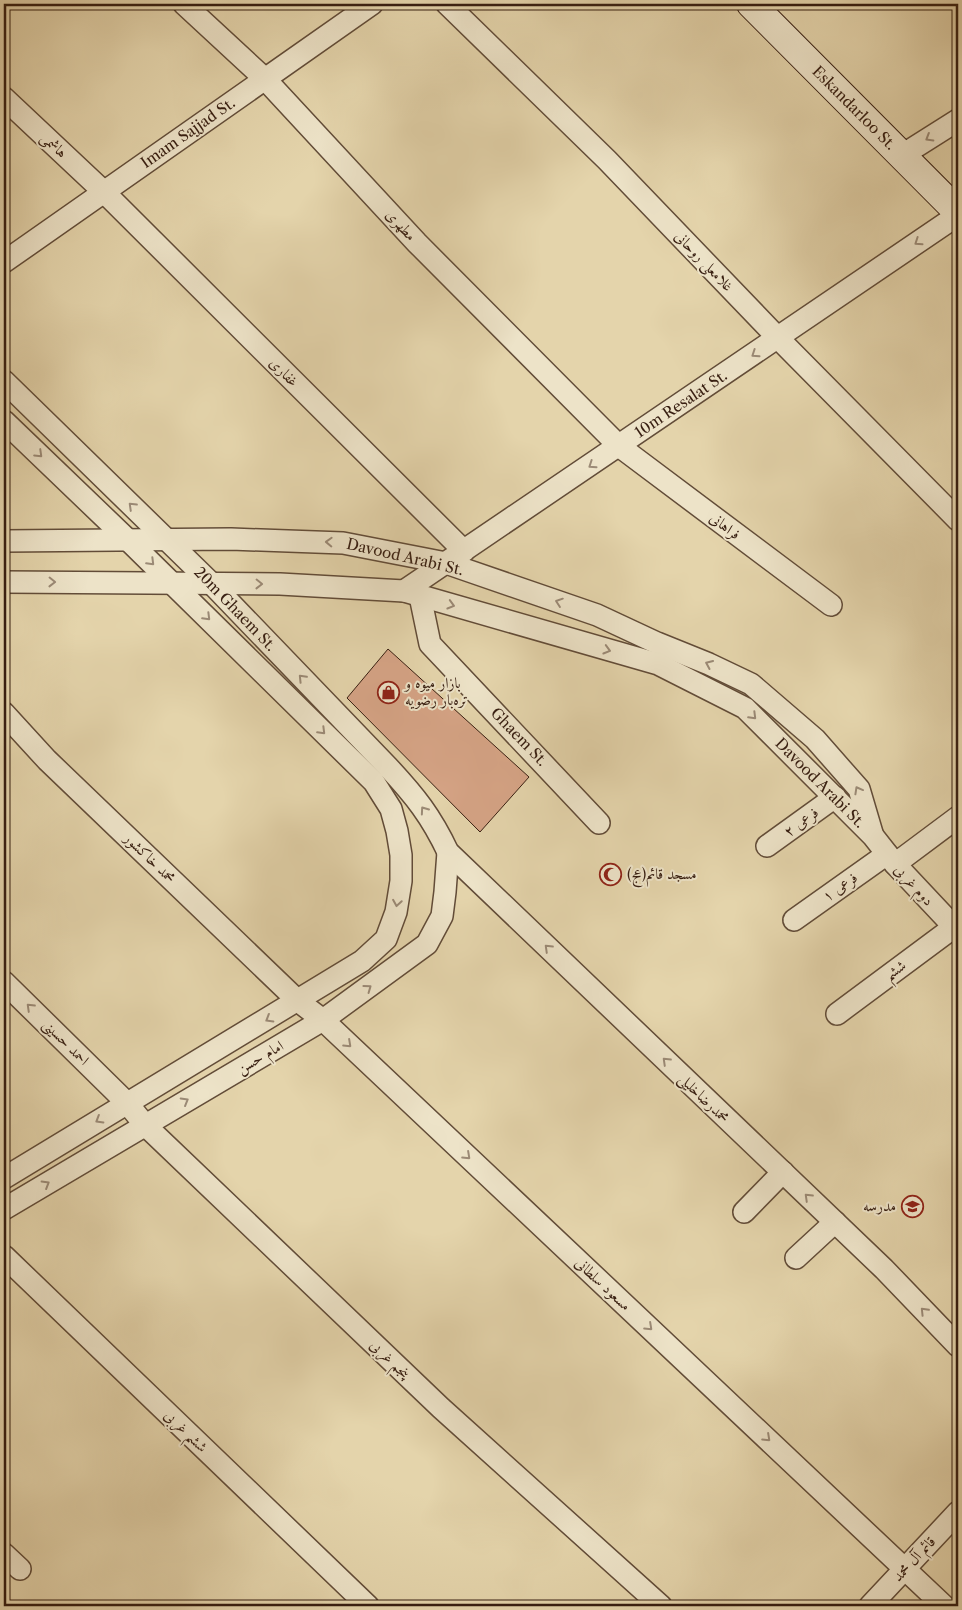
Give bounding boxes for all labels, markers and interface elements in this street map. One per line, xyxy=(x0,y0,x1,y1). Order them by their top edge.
street label: Eskandarloo St. xyxy=(808,62,900,154)
street label: Imam Sajjad St. xyxy=(137,93,239,172)
street label: هاشمی xyxy=(36,128,72,163)
one-way arrow xyxy=(926,132,935,142)
street label: مطهری xyxy=(381,205,421,245)
street label: غلامعلی روحانی xyxy=(669,226,738,296)
one-way arrow xyxy=(914,236,924,245)
one-way arrow xyxy=(751,348,761,357)
street label: غفاری xyxy=(266,353,303,390)
street label: 10m Resalat St. xyxy=(631,366,731,441)
one-way arrow xyxy=(33,449,42,458)
one-way arrow xyxy=(588,459,597,468)
one-way arrow xyxy=(128,503,137,512)
street label: فراهانی xyxy=(705,508,745,544)
street label: Davood Arabi St. xyxy=(345,534,465,579)
one-way arrow xyxy=(325,537,333,548)
one-way arrow xyxy=(145,556,154,565)
street label: 20m Ghaem St. xyxy=(190,562,280,655)
one-way arrow xyxy=(49,577,57,587)
one-way arrow xyxy=(256,579,264,589)
one-way arrow xyxy=(555,598,564,608)
one-way arrow xyxy=(446,599,454,609)
one-way arrow xyxy=(201,611,210,620)
one-way arrow xyxy=(602,644,610,654)
one-way arrow xyxy=(705,660,714,671)
place label: بازار میوه و تره‌بار رضویه xyxy=(403,673,468,709)
one-way arrow xyxy=(299,675,308,684)
shop icon: بازار میوه و تره‌بار رضویه xyxy=(377,680,401,704)
street label: Ghaem St. xyxy=(487,703,552,770)
one-way arrow xyxy=(748,710,757,719)
one-way arrow xyxy=(317,726,326,735)
street label: Davood Arabi St. xyxy=(771,734,869,832)
one-way arrow xyxy=(854,787,864,796)
street label: فرعی ۲ xyxy=(780,803,822,841)
one-way arrow xyxy=(421,806,430,815)
street label: محمد خاکشور xyxy=(119,827,180,887)
street label: دوم غربی xyxy=(887,860,938,912)
mosque icon: مسجد قائم(عج) xyxy=(599,862,623,886)
place label: مسجد قائم(عج) xyxy=(627,864,697,888)
street label: فرعی ۱ xyxy=(819,868,861,906)
one-way arrow xyxy=(393,899,403,908)
one-way arrow xyxy=(545,945,554,954)
street label: ششم xyxy=(880,955,913,989)
one-way arrow xyxy=(362,985,372,994)
one-way arrow xyxy=(27,1004,36,1013)
one-way arrow xyxy=(265,1012,274,1022)
street label: احمد حسینی xyxy=(38,1014,94,1070)
street label: امام حسن xyxy=(233,1036,289,1081)
one-way arrow xyxy=(343,1038,352,1047)
one-way arrow xyxy=(662,1058,671,1067)
street label: محمدرضاخلیلی xyxy=(673,1069,734,1128)
one-way arrow xyxy=(180,1098,189,1108)
one-way arrow xyxy=(96,1114,105,1123)
one-way arrow xyxy=(461,1150,470,1159)
one-way arrow xyxy=(40,1181,49,1191)
one-way arrow xyxy=(805,1194,814,1203)
school or university icon: مدرسه xyxy=(900,1194,924,1218)
place label: مدرسه xyxy=(863,1196,896,1215)
street label: مسعود سلطانی xyxy=(571,1253,635,1314)
one-way arrow xyxy=(921,1308,930,1317)
one-way arrow xyxy=(643,1321,652,1330)
street label: پنجم غربی xyxy=(363,1335,416,1387)
street label: ششم غربی xyxy=(156,1405,212,1460)
one-way arrow xyxy=(761,1432,770,1441)
street label: قائم آل محمد xyxy=(888,1532,942,1588)

